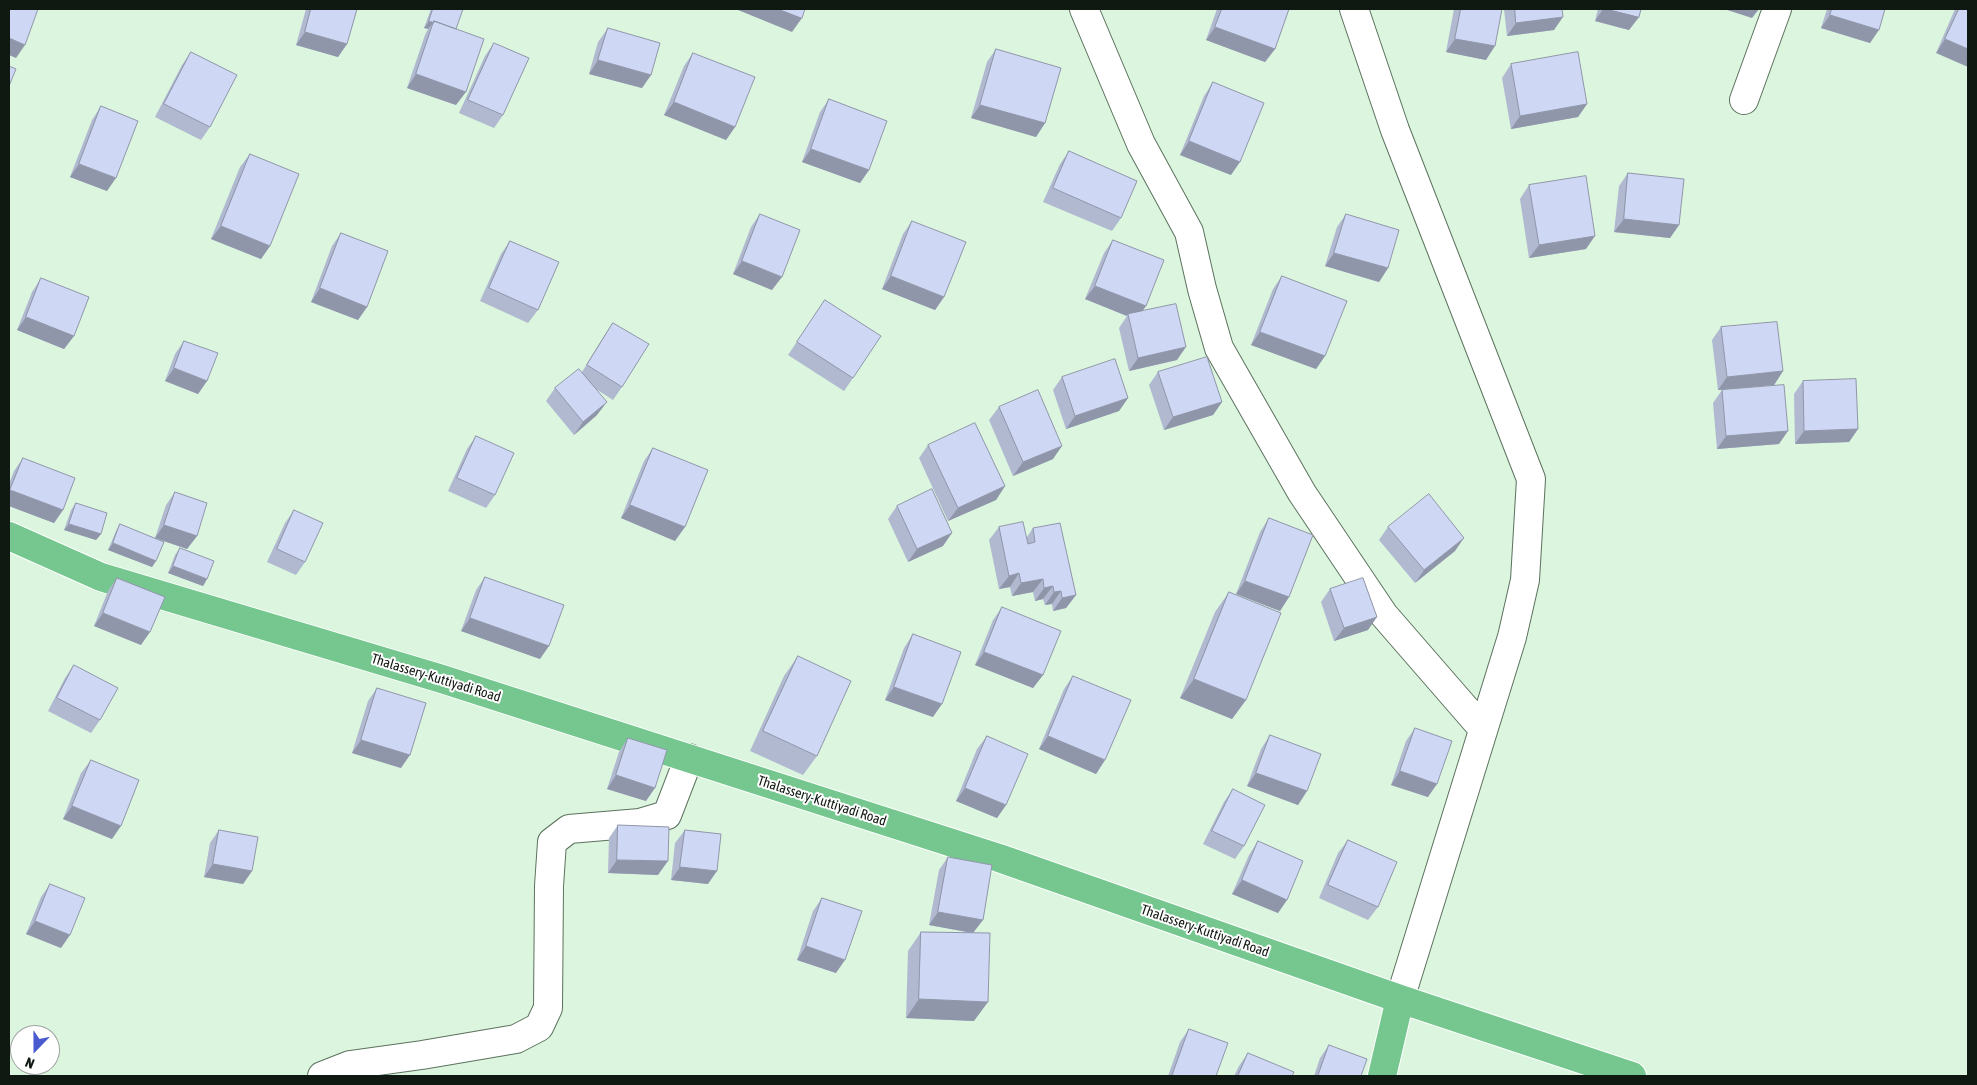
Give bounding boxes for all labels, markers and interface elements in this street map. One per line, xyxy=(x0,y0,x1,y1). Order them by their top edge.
street label: Thalassery-Kuttiyadi Road xyxy=(369,650,503,706)
street label: Thalassery-Kuttiyadi Road xyxy=(755,772,889,830)
street label: Thalassery-Kuttiyadi Road xyxy=(1139,901,1271,961)
north arrow xyxy=(10,1025,60,1075)
text: N xyxy=(23,1054,37,1072)

